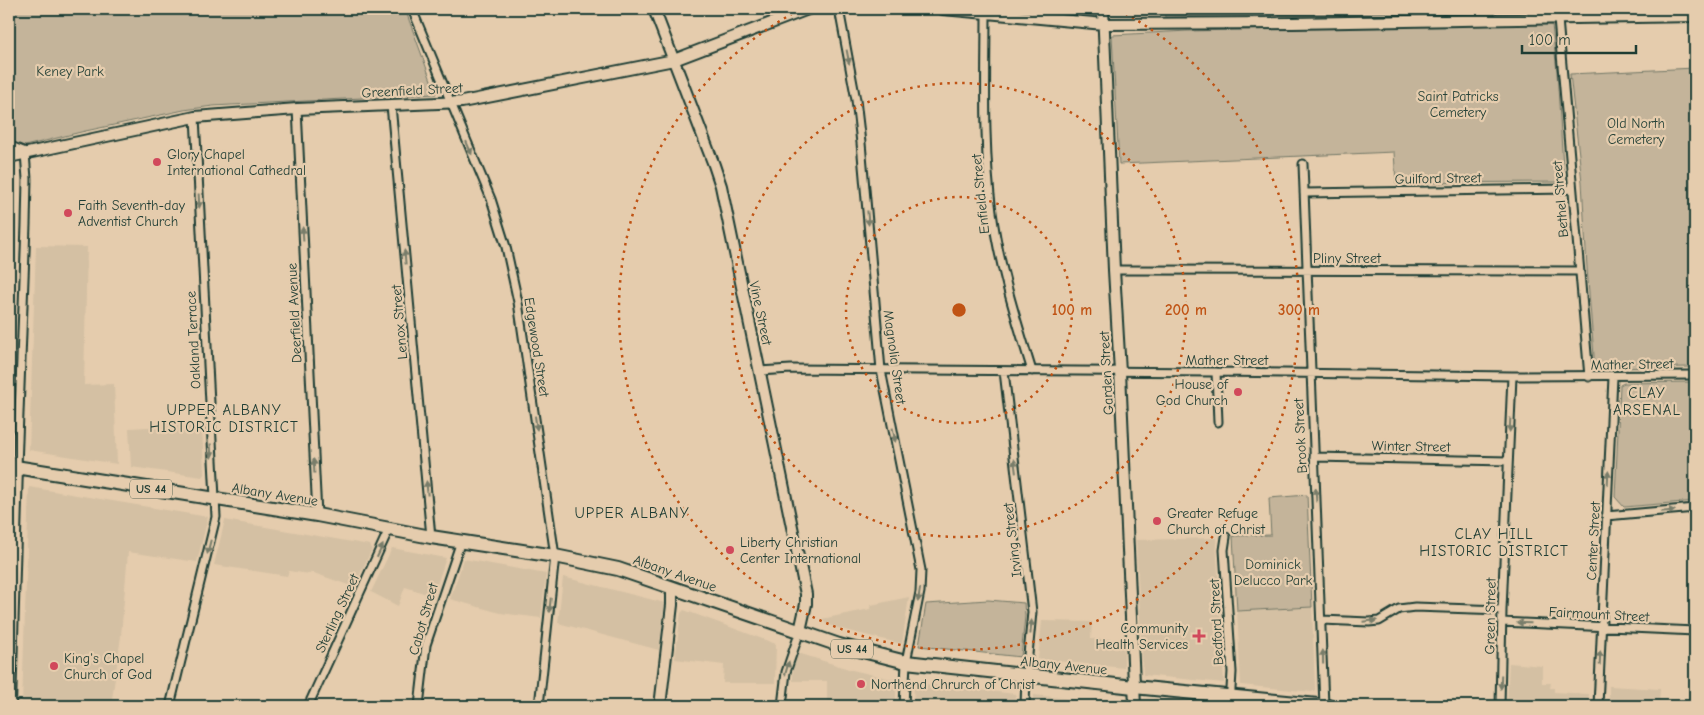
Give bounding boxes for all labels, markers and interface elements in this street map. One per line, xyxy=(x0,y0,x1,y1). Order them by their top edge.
scale bar xyxy=(1522,22,1635,54)
text: 100 m xyxy=(1529,31,1571,49)
one-way arrow xyxy=(844,49,852,65)
park label: Keney Park xyxy=(36,63,104,80)
street label: Greenfield Street xyxy=(361,79,464,102)
park label: Saint Patricks Cemetery xyxy=(1417,88,1499,121)
park label: Old North Cemetery xyxy=(1607,115,1665,148)
one-way arrow xyxy=(466,141,474,155)
place label: Glory Chapel International Cathedral xyxy=(167,146,306,179)
street label: Enfield Street xyxy=(968,152,993,235)
marker: Glory Chapel International Cathedral xyxy=(151,156,163,168)
street label: Bethel Street xyxy=(1549,159,1572,238)
street label: Guilford Street xyxy=(1394,169,1483,188)
one-way arrow xyxy=(195,193,203,209)
place label: Faith Seventh-day Adventist Church xyxy=(78,197,186,230)
marker: Faith Seventh-day Adventist Church xyxy=(62,207,74,219)
one-way arrow xyxy=(864,210,872,226)
one-way arrow xyxy=(299,226,307,242)
one-way arrow xyxy=(401,248,409,264)
street label: Pliny Street xyxy=(1313,250,1382,267)
street label: Deerfield Avenue xyxy=(283,262,306,363)
street label: Vine Street xyxy=(745,279,776,348)
street label: Lenox Street xyxy=(388,283,411,360)
street label: Oakland Terrace xyxy=(182,291,205,389)
street label: Edgewood Street xyxy=(520,296,553,399)
centre of rings xyxy=(950,301,968,319)
text: 100 m xyxy=(1052,301,1092,319)
text: 200 m xyxy=(1165,301,1207,319)
text: 300 m xyxy=(1278,301,1320,319)
street label: Magnolia Street xyxy=(879,309,910,406)
street label: Garden Street xyxy=(1096,329,1117,416)
street label: Mather Street xyxy=(1186,352,1269,369)
street label: Mather Street xyxy=(1590,355,1675,374)
place label: House of God Church xyxy=(1156,376,1229,409)
district label: CLAY ARSENAL xyxy=(1613,384,1681,419)
marker: House of God Church xyxy=(1232,386,1244,398)
street label: Brook Street xyxy=(1290,397,1311,474)
district label: UPPER ALBANY HISTORIC DISTRICT xyxy=(149,401,299,436)
one-way arrow xyxy=(533,416,541,432)
one-way arrow xyxy=(1506,417,1514,433)
one-way arrow xyxy=(891,428,899,444)
street label: Winter Street xyxy=(1371,437,1452,456)
one-way arrow xyxy=(208,443,216,459)
one-way arrow xyxy=(1011,457,1019,473)
one-way arrow xyxy=(310,458,318,474)
one-way arrow xyxy=(1605,469,1613,485)
road number: US 44 xyxy=(130,479,172,498)
street label: Albany Avenue xyxy=(231,479,319,510)
one-way arrow xyxy=(422,480,430,496)
one-way arrow xyxy=(1311,486,1319,502)
street label: Center Street xyxy=(1583,500,1604,581)
street label: Irving Street xyxy=(999,501,1026,578)
district label: UPPER ALBANY xyxy=(574,504,690,522)
place label: Greater Refuge Church of Christ xyxy=(1167,505,1266,538)
one-way arrow xyxy=(1660,506,1676,514)
marker: Greater Refuge Church of Christ xyxy=(1151,515,1163,527)
district label: CLAY HILL HISTORIC DISTRICT xyxy=(1419,525,1569,560)
place label: Liberty Christian Center International xyxy=(740,534,861,567)
one-way arrow xyxy=(205,540,213,555)
one-way arrow xyxy=(375,543,384,558)
marker: Liberty Christian Center International xyxy=(724,544,736,556)
street label: Albany Avenue xyxy=(631,551,719,596)
park label: Dominick Delucco Park xyxy=(1234,556,1312,589)
street label: Sterling Street xyxy=(312,570,364,655)
street label: Green Street xyxy=(1481,576,1500,655)
street label: Bedford Street xyxy=(1206,577,1227,666)
street label: Cabot Street xyxy=(405,580,442,657)
one-way arrow xyxy=(915,587,923,603)
one-way arrow xyxy=(546,597,554,613)
street label: Fairmount Street xyxy=(1548,603,1651,626)
one-way arrow xyxy=(1363,617,1379,625)
one-way arrow xyxy=(1516,618,1532,626)
one-way arrow xyxy=(1028,619,1036,635)
place label: Community Health Services xyxy=(1095,620,1189,653)
marker: Community Health Services xyxy=(1192,629,1206,643)
road number: US 44 xyxy=(831,640,873,659)
one-way arrow xyxy=(1319,649,1327,665)
one-way arrow xyxy=(1596,649,1604,665)
place label: King's Chapel Church of God xyxy=(64,650,152,683)
street label: Albany Avenue xyxy=(1020,652,1108,679)
marker: King's Chapel Church of God xyxy=(48,660,60,672)
one-way arrow xyxy=(784,660,792,675)
one-way arrow xyxy=(1496,674,1504,690)
place label: Northend Chrurch of Christ xyxy=(871,676,1036,693)
marker: Northend Chrurch of Christ xyxy=(855,678,867,690)

